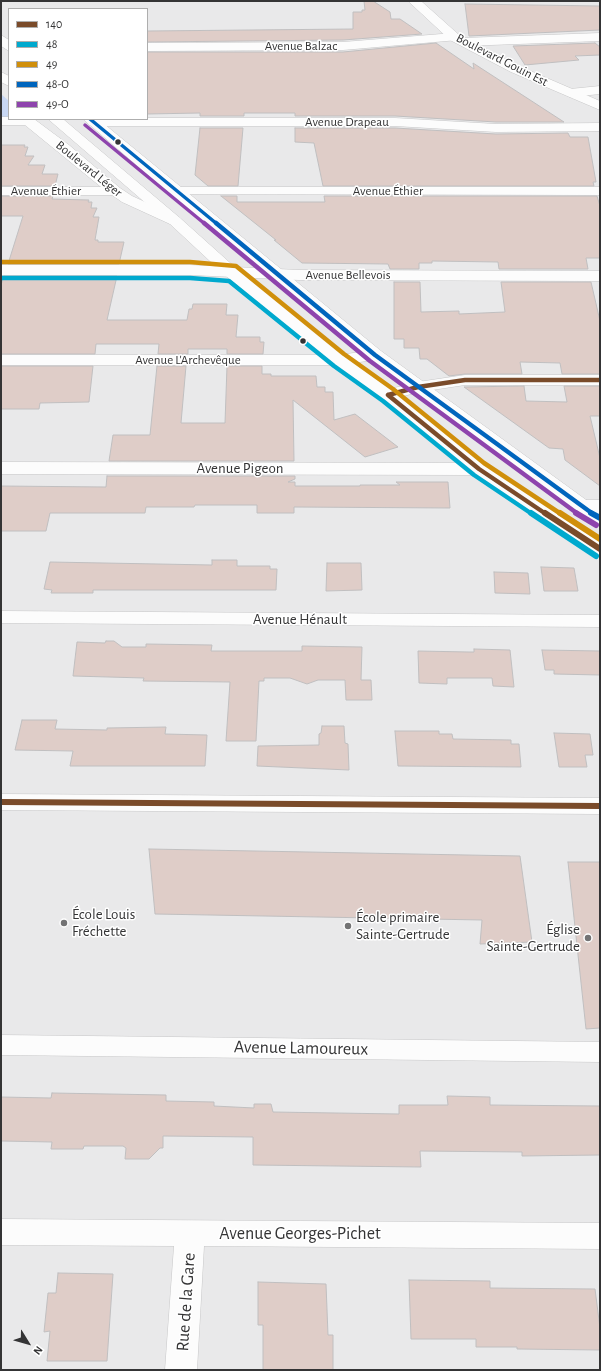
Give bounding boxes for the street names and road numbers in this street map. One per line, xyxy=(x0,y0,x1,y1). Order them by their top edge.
street label: Boulevard Gouin Est xyxy=(453,30,551,90)
street label: Avenue Balzac xyxy=(265,38,337,54)
street label: Avenue Drapeau xyxy=(305,114,389,130)
street label: Boulevard Léger xyxy=(53,137,125,201)
street label: Avenue Éthier xyxy=(11,183,81,199)
street label: Avenue Éthier xyxy=(353,183,423,199)
street label: Avenue Bellevois xyxy=(306,267,390,283)
street label: Avenue L'Archevêque xyxy=(135,352,241,368)
street label: Avenue Pigeon xyxy=(197,459,283,477)
street label: Avenue Hénault xyxy=(253,610,347,628)
street label: Avenue Lamoureux xyxy=(234,1036,368,1060)
street label: Avenue Georges-Pichet xyxy=(219,1223,381,1245)
street label: Rue de la Gare xyxy=(172,1252,200,1352)

